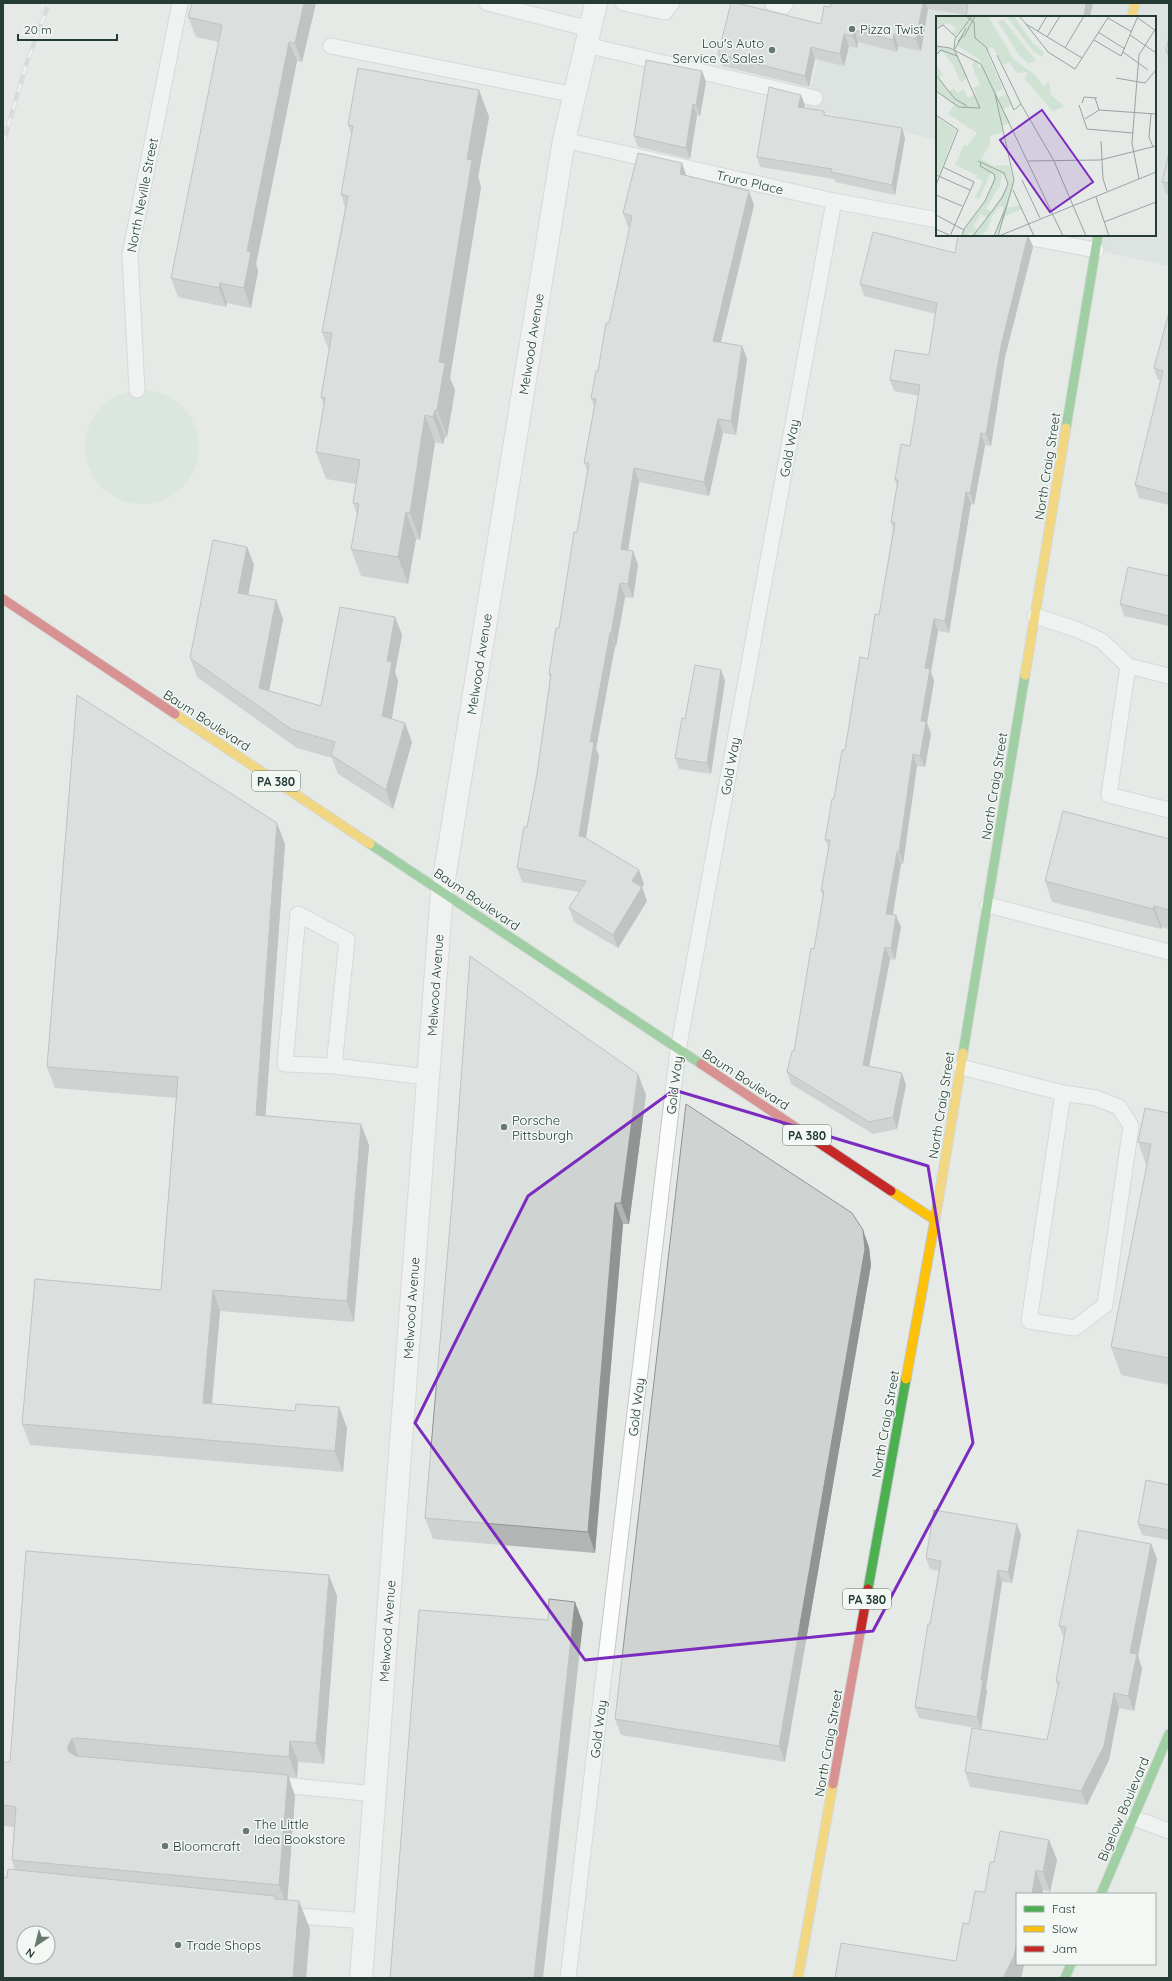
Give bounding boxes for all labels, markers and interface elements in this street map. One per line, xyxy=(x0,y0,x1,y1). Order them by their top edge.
scale bar xyxy=(18,16,117,42)
inset map xyxy=(936,16,1156,236)
place label: Pizza Twist xyxy=(860,21,924,37)
text: 20 m xyxy=(24,22,52,37)
marker: Pizza Twist xyxy=(847,24,857,34)
place label: Lou's Auto Service & Sales xyxy=(673,35,764,66)
marker: Lou's Auto Service & Sales xyxy=(767,45,777,55)
street label: North Neville Street xyxy=(123,136,161,254)
street label: Truro Place xyxy=(715,167,785,197)
street label: Melwood Avenue xyxy=(515,292,547,396)
street label: North Craig Street xyxy=(1031,411,1063,521)
street label: Gold Way xyxy=(776,418,802,478)
street label: Melwood Avenue xyxy=(463,612,495,716)
street label: Baum Boulevard xyxy=(161,686,253,754)
street label: North Craig Street xyxy=(978,731,1010,841)
street label: Gold Way xyxy=(717,736,743,796)
road number: PA 380 xyxy=(252,771,300,791)
street label: Baum Boulevard xyxy=(431,864,523,934)
street label: Melwood Avenue xyxy=(423,933,447,1037)
street label: Baum Boulevard xyxy=(700,1045,792,1113)
street label: North Craig Street xyxy=(925,1050,957,1160)
street label: Gold Way xyxy=(662,1055,686,1115)
place label: Porsche Pittsburgh xyxy=(512,1112,573,1143)
marker: Porsche Pittsburgh xyxy=(499,1122,509,1132)
road number: PA 380 xyxy=(783,1125,831,1145)
street label: Melwood Avenue xyxy=(399,1256,423,1360)
street label: North Craig Street xyxy=(868,1369,902,1479)
street label: Gold Way xyxy=(624,1377,648,1437)
street label: Melwood Avenue xyxy=(375,1579,399,1683)
road number: PA 380 xyxy=(843,1589,891,1609)
street label: North Craig Street xyxy=(811,1688,845,1798)
street label: Gold Way xyxy=(586,1699,610,1759)
street label: Bigelow Boulevard xyxy=(1094,1754,1152,1864)
place label: The Little Idea Bookstore xyxy=(254,1816,345,1847)
marker: The Little Idea Bookstore xyxy=(241,1826,251,1836)
place label: Bloomcraft xyxy=(173,1838,240,1854)
marker: Bloomcraft xyxy=(160,1841,170,1851)
legend xyxy=(1016,1893,1156,1965)
text: Fast xyxy=(1052,1901,1076,1916)
text: Slow xyxy=(1052,1921,1078,1936)
north arrow xyxy=(16,1925,56,1965)
place label: Trade Shops xyxy=(186,1937,261,1953)
marker: Trade Shops xyxy=(173,1940,183,1950)
text: Jam xyxy=(1052,1941,1077,1956)
text: N xyxy=(23,1945,38,1961)

